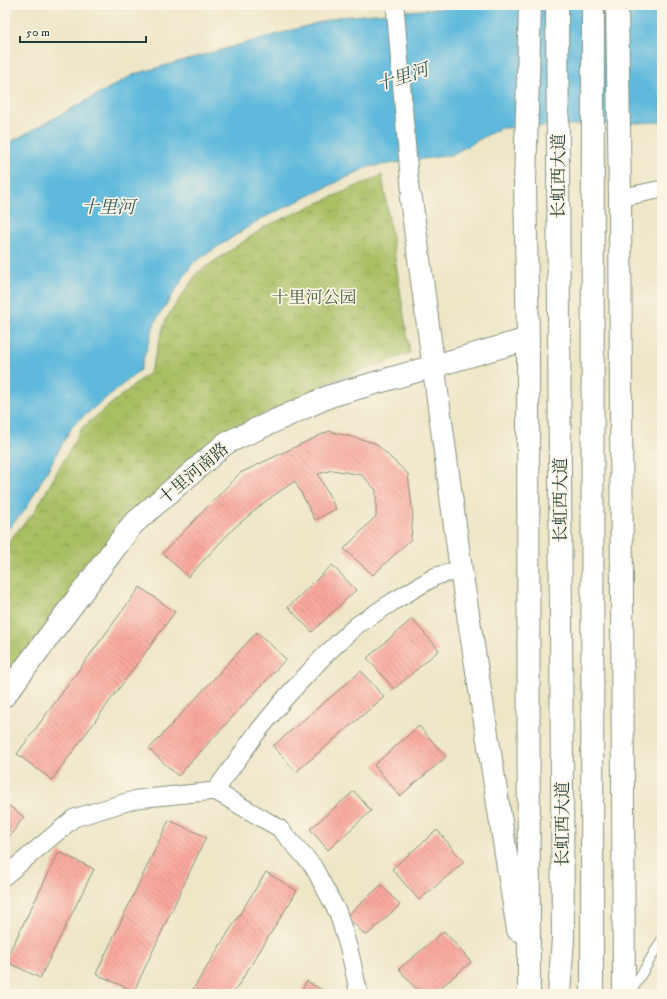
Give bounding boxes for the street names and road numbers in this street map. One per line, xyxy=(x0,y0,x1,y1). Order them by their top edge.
street label: 长虹西大道 xyxy=(548,134,570,219)
street label: 十里河南路 xyxy=(154,438,233,510)
street label: 长虹西大道 xyxy=(550,458,572,543)
street label: 长虹西大道 xyxy=(552,782,574,867)

